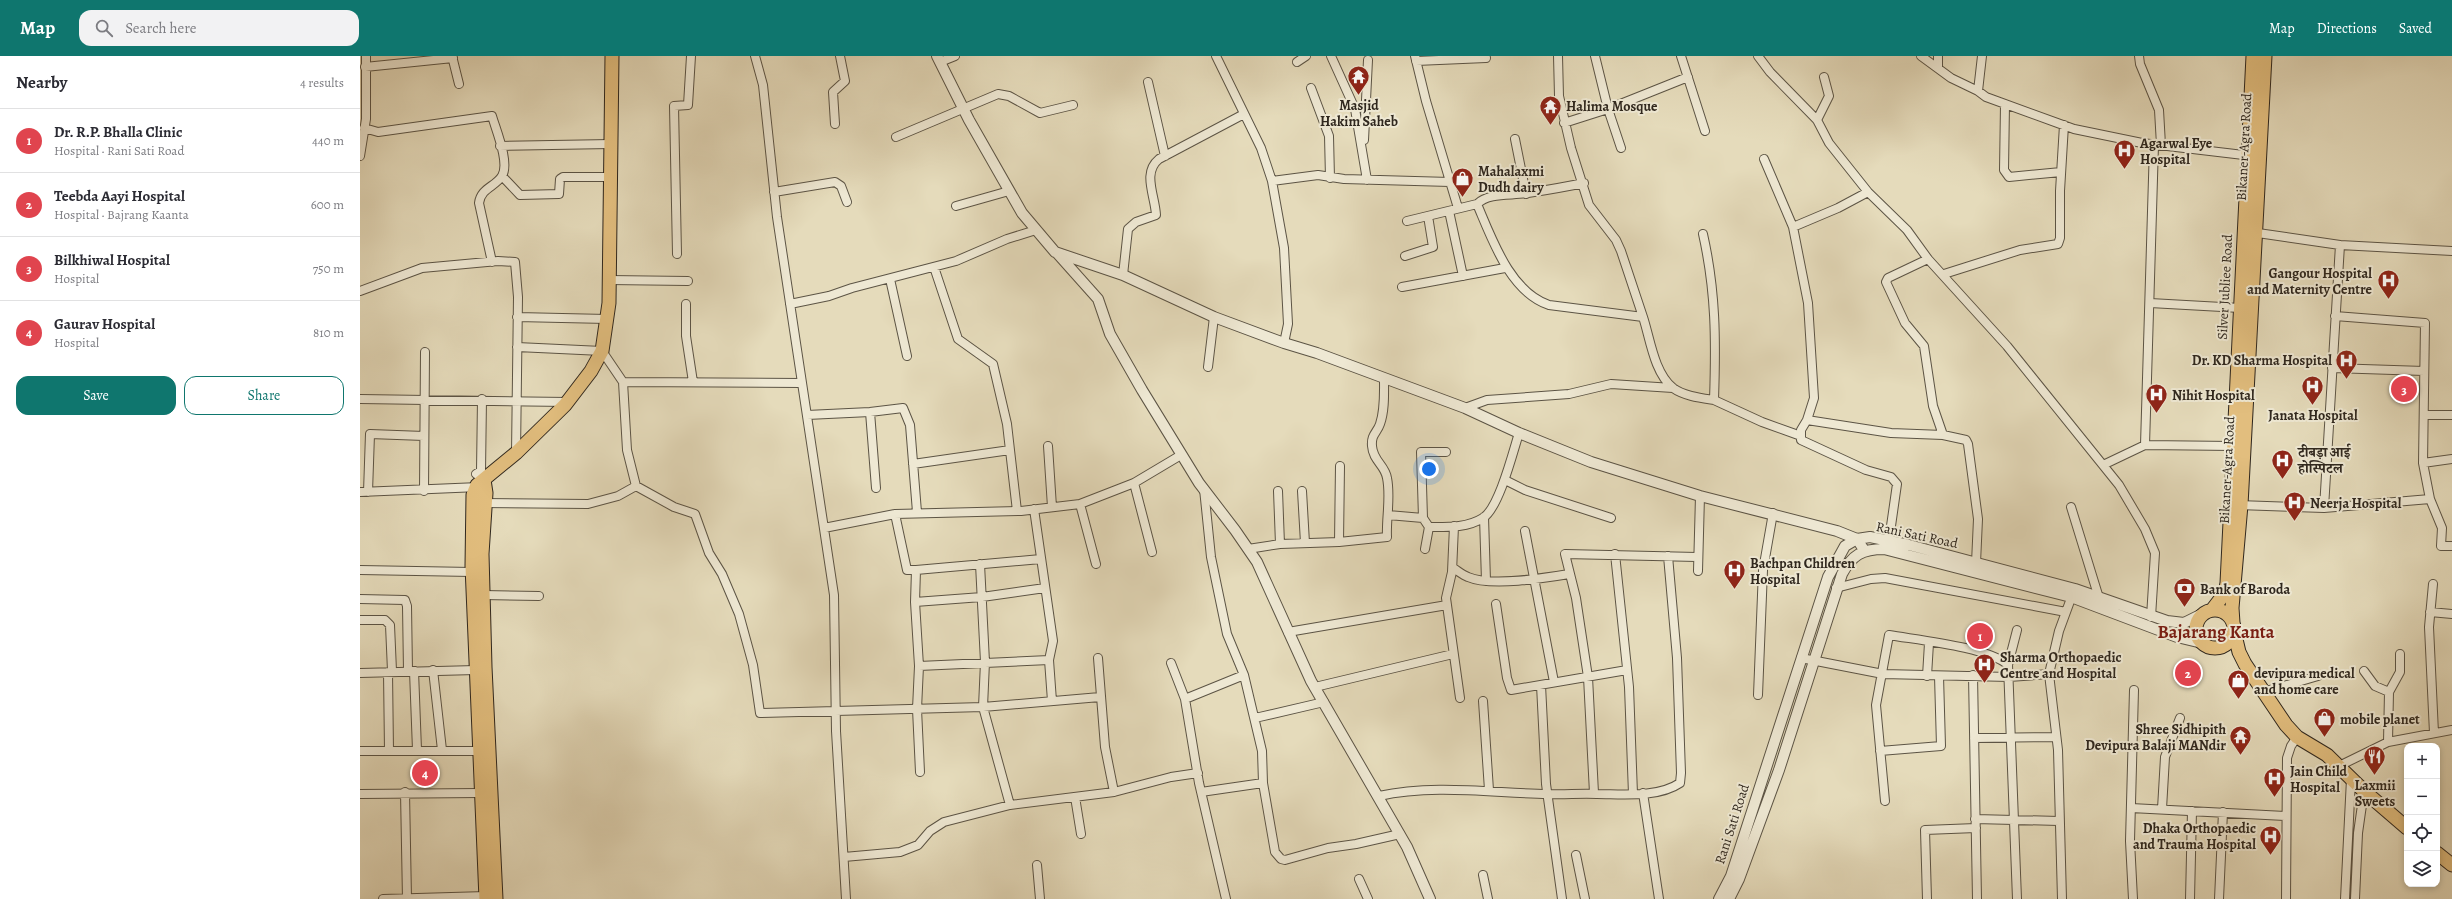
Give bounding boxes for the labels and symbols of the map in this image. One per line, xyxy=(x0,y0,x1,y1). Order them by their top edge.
temple icon: Masjid Hakim Saheb xyxy=(1346,64,1372,97)
street label: Bikaner-Agra Road xyxy=(2232,92,2256,201)
temple icon: Halima Mosque xyxy=(1538,93,1564,126)
place label: Masjid Hakim Saheb xyxy=(1320,96,1398,131)
place label: Halima Mosque xyxy=(1566,97,1658,116)
place label: Agarwal Eye Hospital xyxy=(2139,134,2213,169)
hospital icon: Agarwal Eye Hospital xyxy=(2112,138,2138,171)
place label: Mahalaxmi Dudh dairy xyxy=(1478,162,1544,197)
shop icon: Mahalaxmi Dudh dairy xyxy=(1449,166,1475,199)
street label: Silver Jubliee Road xyxy=(2213,233,2237,340)
place label: Gangour Hospital and Maternity Centre xyxy=(2247,264,2373,299)
hospital icon: Gangour Hospital and Maternity Centre xyxy=(2375,268,2401,301)
hospital icon: Dr. KD Sharma Hospital xyxy=(2334,347,2360,380)
place label: Dr. KD Sharma Hospital xyxy=(2192,351,2332,370)
hospital icon: Janata Hospital xyxy=(2300,374,2326,407)
pin: 3 xyxy=(2391,374,2417,404)
hospital icon: Nihit Hospital xyxy=(2144,382,2170,415)
place label: Nihit Hospital xyxy=(2172,386,2255,405)
place label: Janata Hospital xyxy=(2268,406,2358,425)
street label: Bikaner-Agra Road xyxy=(2215,415,2239,524)
place label: टीबड़ा आई होस्पिटल xyxy=(2297,443,2352,478)
hospital icon: टीबड़ा आई होस्पिटल xyxy=(2270,447,2296,480)
your location xyxy=(1419,459,1439,479)
hospital icon: Neerja Hospital xyxy=(2282,490,2308,523)
place label: Neerja Hospital xyxy=(2310,494,2402,513)
street label: Rani Sati Road xyxy=(1874,517,1960,553)
place label: Bachpan Children Hospital xyxy=(1750,554,1855,589)
hospital icon: Bachpan Children Hospital xyxy=(1722,558,1748,591)
bank icon: Bank of Baroda xyxy=(2172,576,2198,609)
place label: Bank of Baroda xyxy=(2200,580,2290,599)
district label: Bajarang Kanta xyxy=(2157,620,2275,644)
pin: 1 xyxy=(1967,621,1993,651)
place label: Sharma Orthopaedic Centre and Hospital xyxy=(2000,648,2122,683)
hospital icon: Sharma Orthopaedic Centre and Hospital xyxy=(1971,652,1997,685)
pin: 2 xyxy=(2175,658,2201,688)
place label: devipura medical and home care xyxy=(2254,664,2355,699)
shop icon: devipura medical and home care xyxy=(2226,668,2252,701)
shop icon: mobile planet xyxy=(2312,706,2338,739)
place label: mobile planet xyxy=(2340,710,2420,729)
place label: Shree Sidhipith Devipura Balaji MANdir xyxy=(2085,720,2226,755)
temple icon: Shree Sidhipith Devipura Balaji MANdir xyxy=(2228,724,2254,757)
restaurant icon: Laxmii Sweets xyxy=(2362,744,2388,777)
pin: 4 xyxy=(412,758,438,788)
place label: Jain Child Hospital xyxy=(2290,762,2348,797)
hospital icon: Jain Child Hospital xyxy=(2261,766,2287,799)
place label: Laxmii Sweets xyxy=(2354,776,2396,811)
street label: Rani Sati Road xyxy=(1710,781,1754,867)
place label: Dhaka Orthopaedic and Trauma Hospital xyxy=(2133,819,2256,854)
hospital icon: Dhaka Orthopaedic and Trauma Hospital xyxy=(2258,823,2284,856)

